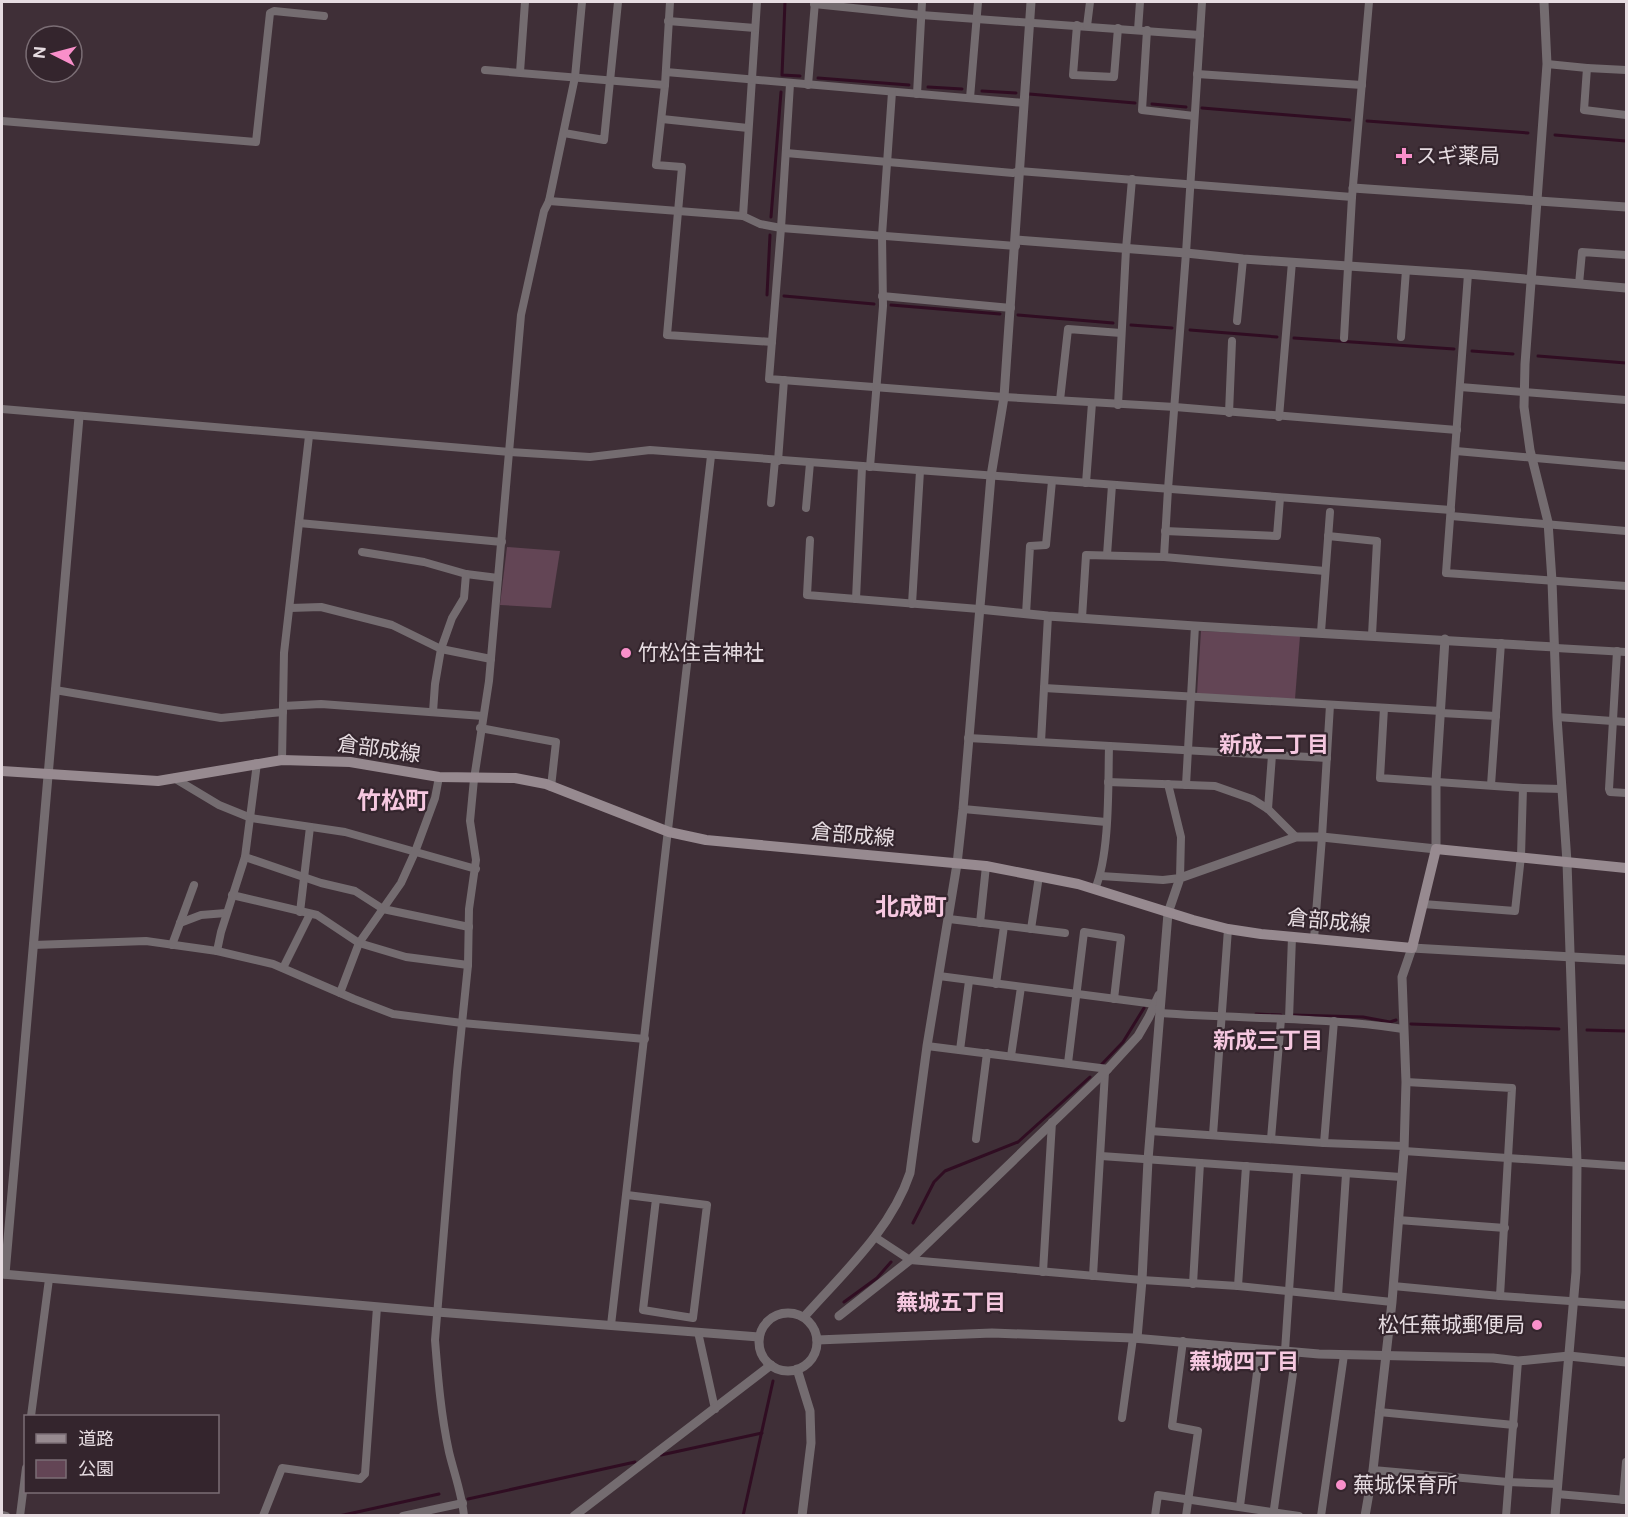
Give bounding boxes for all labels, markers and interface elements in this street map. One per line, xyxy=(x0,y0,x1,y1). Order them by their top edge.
north arrow xyxy=(24,24,84,84)
text: N xyxy=(29,45,50,60)
place label: スギ薬局 xyxy=(1416,143,1500,168)
marker: スギ薬局 xyxy=(1397,149,1411,163)
place label: 竹松住吉神社 xyxy=(638,640,764,665)
marker: 竹松住吉神社 xyxy=(619,646,633,660)
street label: 倉部成線 xyxy=(336,730,422,767)
district label: 新成二丁目 xyxy=(1219,731,1329,757)
district label: 竹松町 xyxy=(357,786,429,814)
street label: 倉部成線 xyxy=(810,818,896,851)
district label: 北成町 xyxy=(875,892,947,920)
street label: 倉部成線 xyxy=(1286,904,1372,937)
district label: 新成三丁目 xyxy=(1213,1027,1323,1053)
district label: 蕪城五丁目 xyxy=(896,1289,1006,1315)
place label: 松任蕪城郵便局 xyxy=(1378,1312,1525,1337)
marker: 松任蕪城郵便局 xyxy=(1530,1318,1544,1332)
district label: 蕪城四丁目 xyxy=(1189,1348,1299,1374)
legend xyxy=(24,1415,219,1493)
text: 道路 xyxy=(78,1428,114,1449)
text: 公園 xyxy=(78,1458,114,1479)
place label: 蕪城保育所 xyxy=(1353,1472,1458,1497)
marker: 蕪城保育所 xyxy=(1334,1478,1348,1492)

